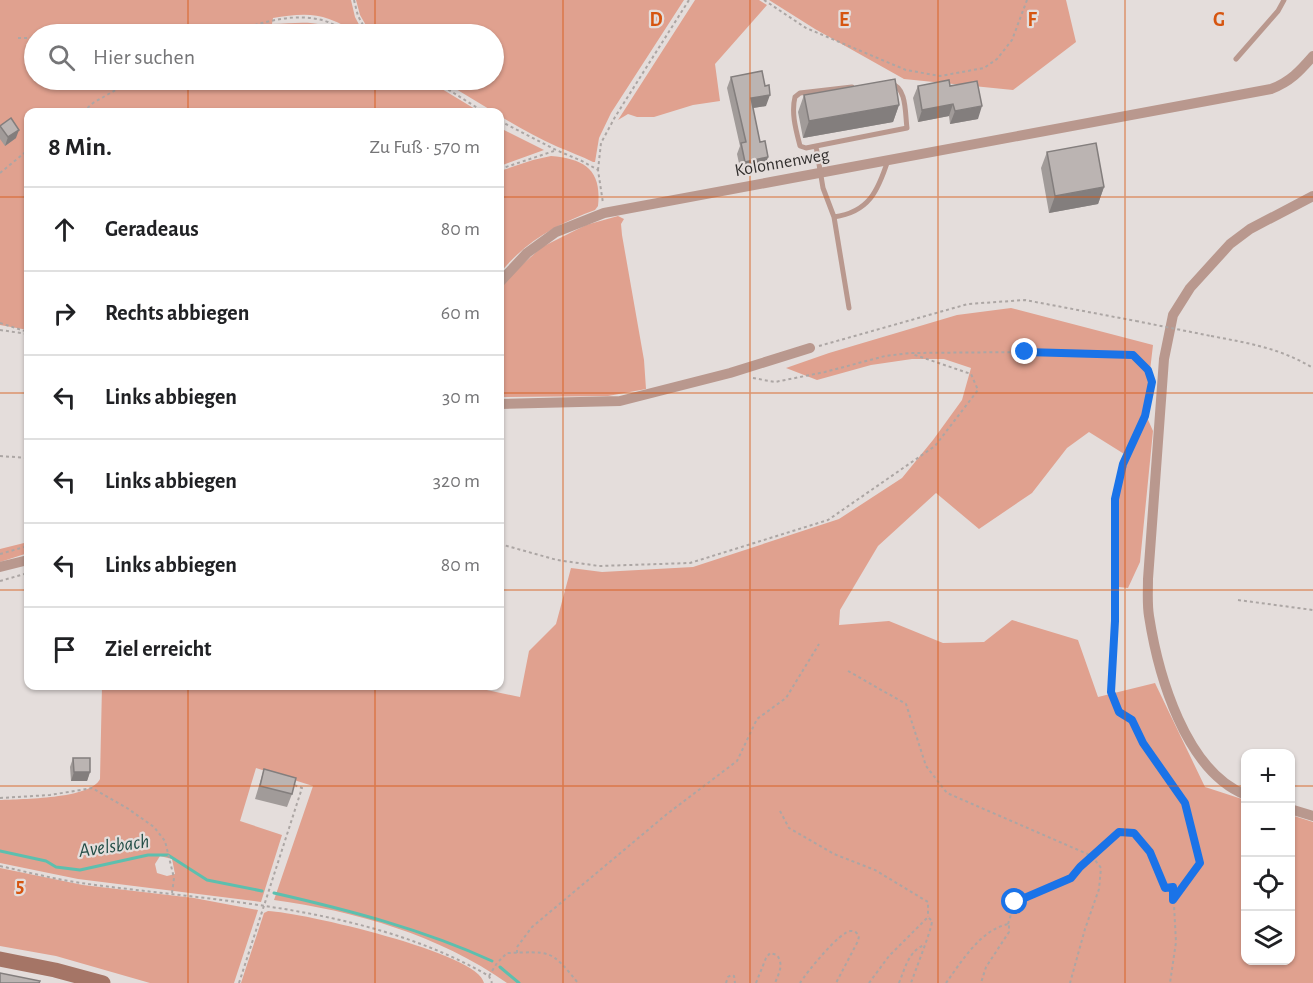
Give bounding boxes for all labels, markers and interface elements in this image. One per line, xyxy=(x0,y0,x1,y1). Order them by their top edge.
text: D xyxy=(649,10,663,30)
text: E xyxy=(839,10,849,30)
text: F xyxy=(1027,10,1037,30)
text: G xyxy=(1213,10,1225,30)
search box xyxy=(24,24,504,90)
icon: search xyxy=(45,41,78,74)
text: Hier suchen xyxy=(93,46,195,68)
text: 8 Min. xyxy=(48,134,112,160)
text: Zu Fuß · 570 m xyxy=(370,137,480,157)
street label: Kolonnenweg xyxy=(733,146,831,180)
icon: ahead xyxy=(48,213,81,246)
text: Geradeaus xyxy=(105,218,199,240)
text: 80 m xyxy=(441,219,480,239)
icon: right xyxy=(48,297,81,330)
text: Rechts abbiegen xyxy=(105,302,249,324)
text: 60 m xyxy=(441,303,480,323)
route end xyxy=(1011,338,1037,364)
icon: left xyxy=(48,381,81,414)
text: Links abbiegen xyxy=(105,386,237,408)
text: 30 m xyxy=(442,387,480,407)
icon: left xyxy=(48,465,81,498)
text: Links abbiegen xyxy=(105,470,237,492)
text: 320 m xyxy=(433,471,480,491)
icon: left xyxy=(48,549,81,582)
text: Links abbiegen xyxy=(105,554,237,576)
text: 80 m xyxy=(441,555,480,575)
icon: arrive xyxy=(48,633,81,666)
text: Ziel erreicht xyxy=(105,638,212,660)
map controls xyxy=(1241,749,1295,965)
button: + xyxy=(1241,749,1295,803)
button: − xyxy=(1241,803,1295,857)
water label: Avelsbach xyxy=(76,831,151,861)
button: locate xyxy=(1241,857,1295,911)
text: 5 xyxy=(16,876,24,896)
route start xyxy=(1001,888,1027,914)
button: layers xyxy=(1241,911,1295,965)

